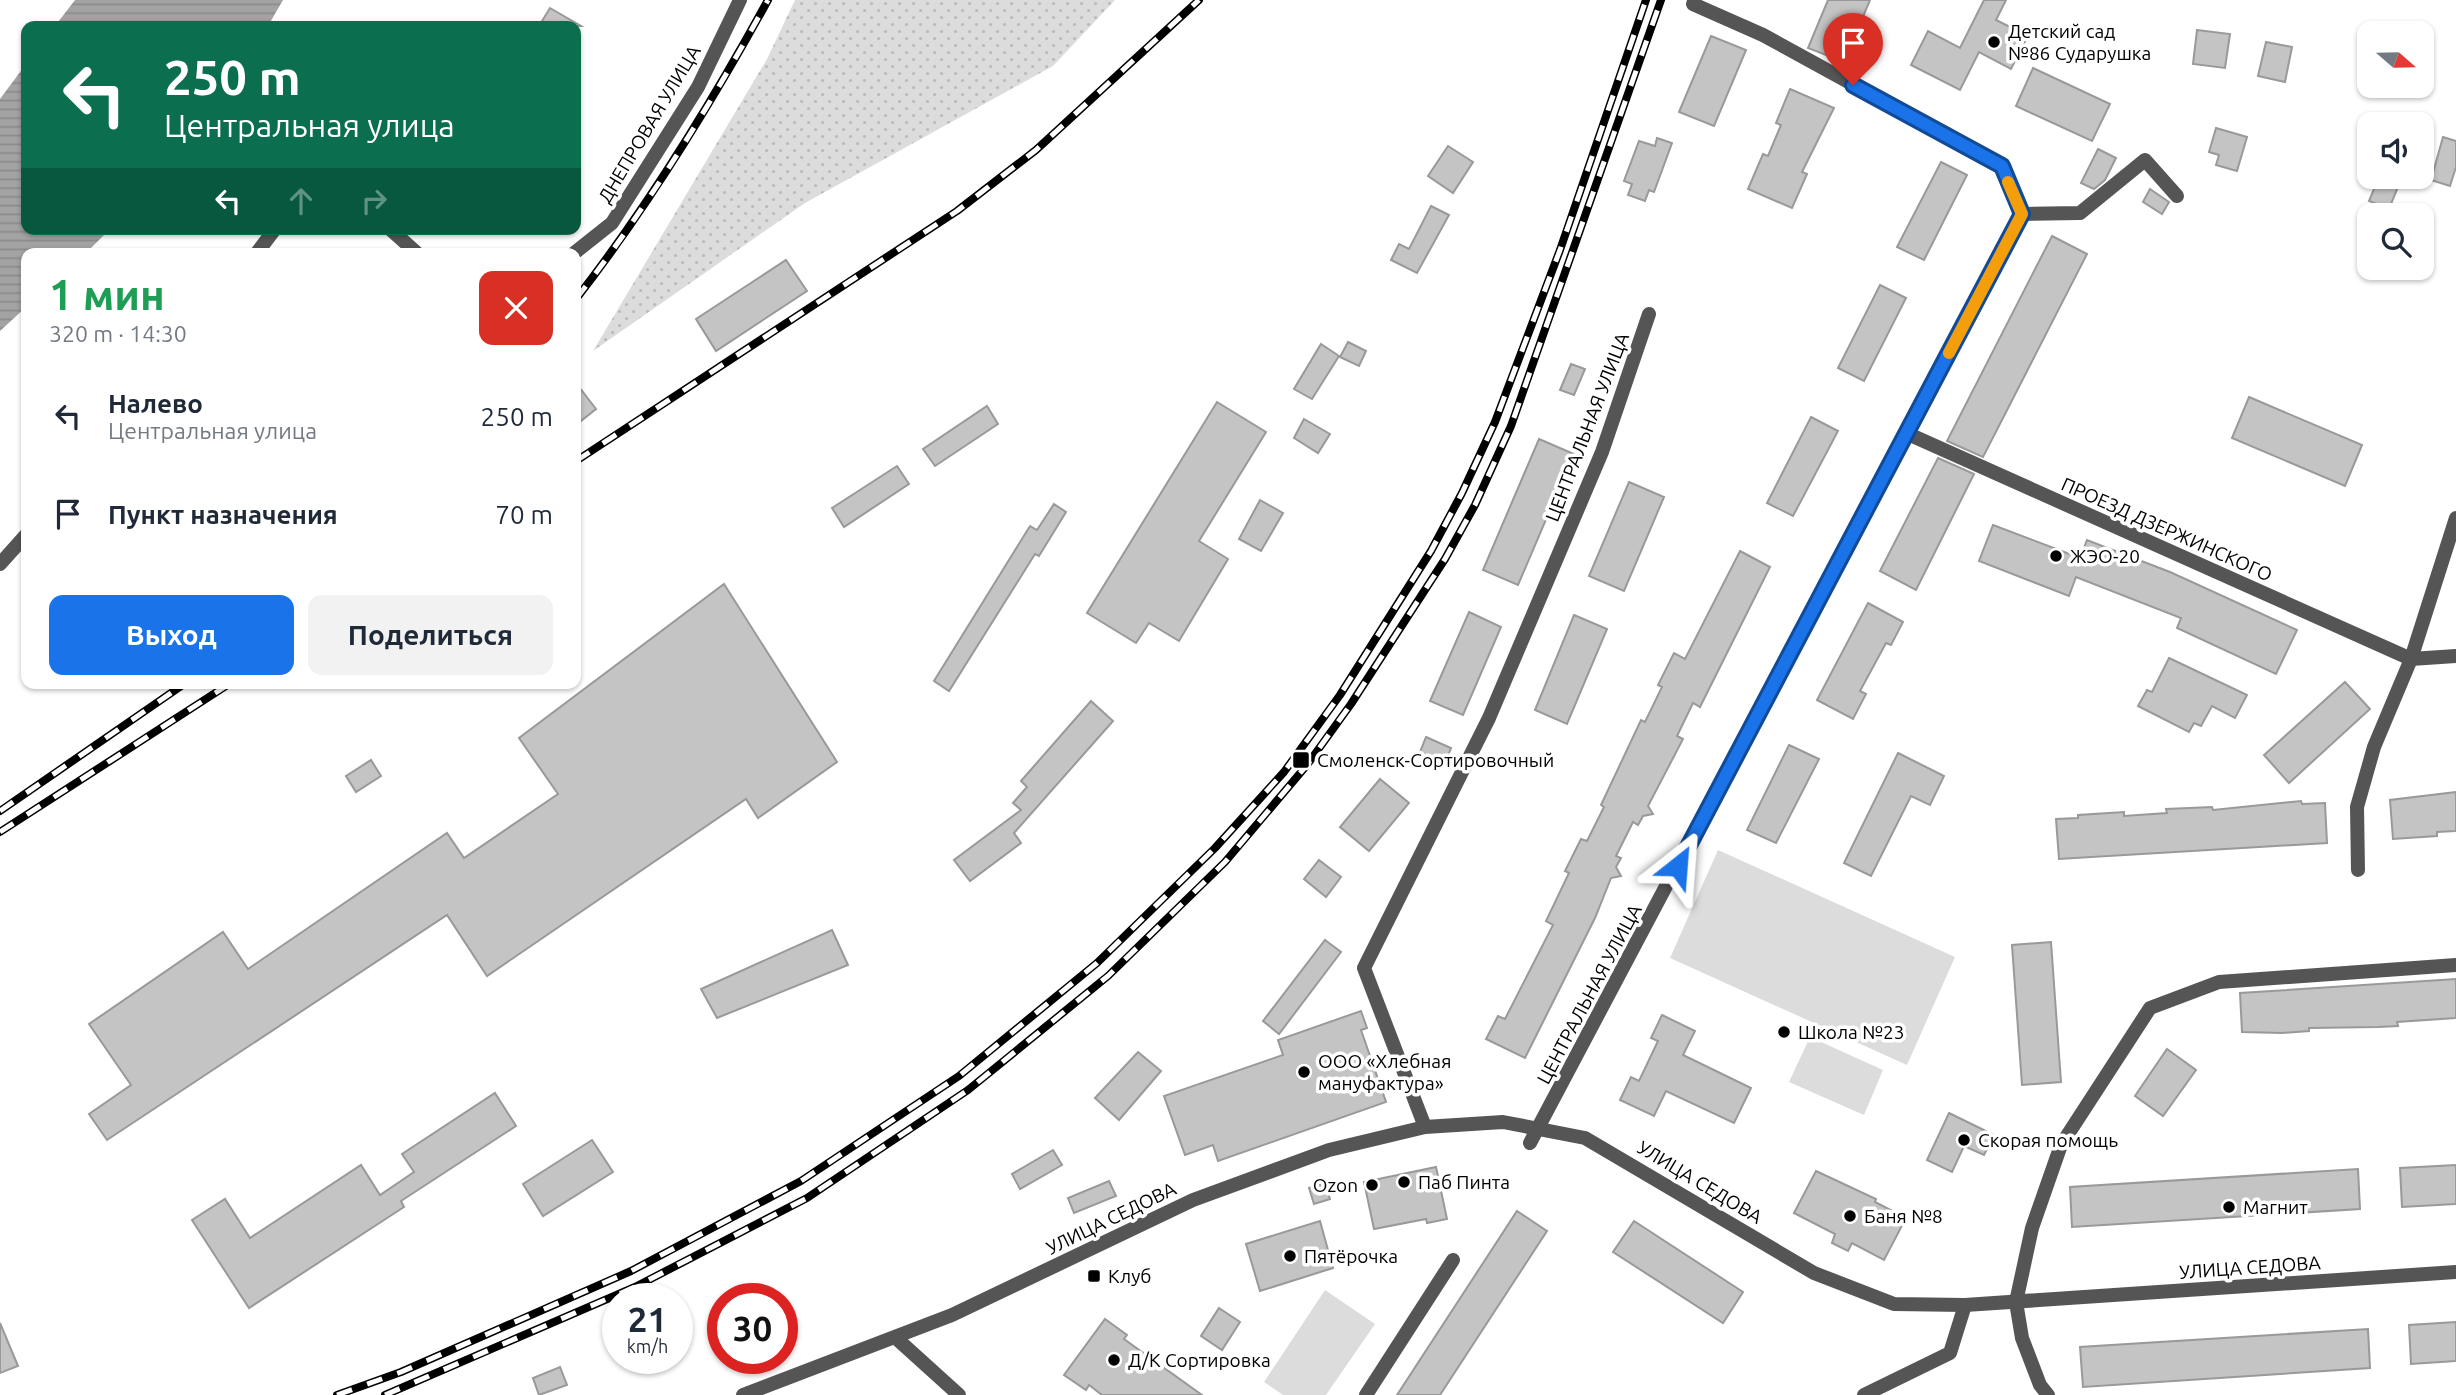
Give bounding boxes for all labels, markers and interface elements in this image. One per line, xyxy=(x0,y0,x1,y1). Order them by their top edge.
pin xyxy=(1823,13,1883,85)
place label: Детский сад №86 Сударушка xyxy=(2008,20,2151,64)
north arrow xyxy=(2357,21,2434,98)
map controls xyxy=(2357,21,2434,280)
icon: arrive xyxy=(1834,24,1872,62)
marker: Детский сад №86 Сударушка xyxy=(1986,34,2002,50)
street label: ДНЕПРОВАЯ УЛИЦА xyxy=(593,41,705,207)
icon: left xyxy=(49,49,140,140)
text: 250 m xyxy=(164,49,301,104)
text: Центральная улица xyxy=(164,107,455,143)
button: sound xyxy=(2357,112,2434,189)
icon: left xyxy=(209,182,247,220)
icon: ahead xyxy=(282,182,320,220)
icon: right xyxy=(355,182,393,220)
button: search xyxy=(2357,203,2434,280)
text: 1 мин xyxy=(49,271,165,318)
button: close xyxy=(479,271,553,345)
text: 320 m · 14:30 xyxy=(49,321,187,346)
street label: ЦЕНТРАЛЬНАЯ УЛИЦА xyxy=(1541,329,1633,525)
text: Налево xyxy=(108,389,203,418)
icon: left xyxy=(49,397,87,435)
text: 250 m xyxy=(481,402,553,431)
text: Центральная улица xyxy=(108,418,317,443)
street label: ПРОЕЗД ДЗЕРЖИНСКОГО xyxy=(2058,472,2276,586)
icon: arrive xyxy=(49,495,87,533)
text: Пункт назначения xyxy=(108,500,338,529)
text: 70 m xyxy=(495,500,553,529)
place label: ЖЭО-20 xyxy=(2070,545,2140,567)
marker: ЖЭО-20 xyxy=(2048,548,2064,564)
button: Выход xyxy=(49,595,294,675)
button: Поделиться xyxy=(308,595,553,675)
place label: Смоленск-Сортировочный xyxy=(1317,749,1554,771)
marker: Смоленск-Сортировочный xyxy=(1291,750,1311,770)
position arrow xyxy=(1641,829,1715,903)
street label: ЦЕНТРАЛЬНАЯ УЛИЦА xyxy=(1532,900,1646,1088)
place label: Школа №23 xyxy=(1798,1021,1905,1043)
marker: Школа №23 xyxy=(1776,1024,1792,1040)
place label: ООО «Хлебная мануфактура» xyxy=(1318,1050,1451,1094)
marker: ООО «Хлебная мануфактура» xyxy=(1296,1064,1312,1080)
place label: Скорая помощь xyxy=(1978,1129,2118,1151)
marker: Скорая помощь xyxy=(1956,1132,1972,1148)
street label: УЛИЦА СЕДОВА xyxy=(1634,1136,1767,1228)
place label: Паб Пинта xyxy=(1418,1171,1510,1193)
place label: Ozon xyxy=(1313,1174,1358,1196)
marker: Паб Пинта xyxy=(1396,1174,1412,1190)
street label: УЛИЦА СЕДОВА xyxy=(1043,1177,1180,1259)
marker: Ozon xyxy=(1364,1177,1380,1193)
place label: Магнит xyxy=(2243,1196,2308,1218)
marker: Магнит xyxy=(2221,1199,2237,1215)
place label: Баня №8 xyxy=(1864,1205,1943,1227)
marker: Баня №8 xyxy=(1842,1208,1858,1224)
place label: Пятёрочка xyxy=(1304,1245,1398,1267)
marker: Пятёрочка xyxy=(1282,1248,1298,1264)
street label: УЛИЦА СЕДОВА xyxy=(2179,1251,2322,1283)
place label: Клуб xyxy=(1108,1265,1151,1287)
marker: Клуб xyxy=(1086,1268,1102,1284)
speed limit sign: 30 xyxy=(707,1283,798,1374)
text: 21 xyxy=(628,1299,667,1339)
text: km/h xyxy=(627,1336,668,1356)
place label: Д/К Сортировка xyxy=(1128,1349,1271,1371)
marker: Д/К Сортировка xyxy=(1106,1352,1122,1368)

